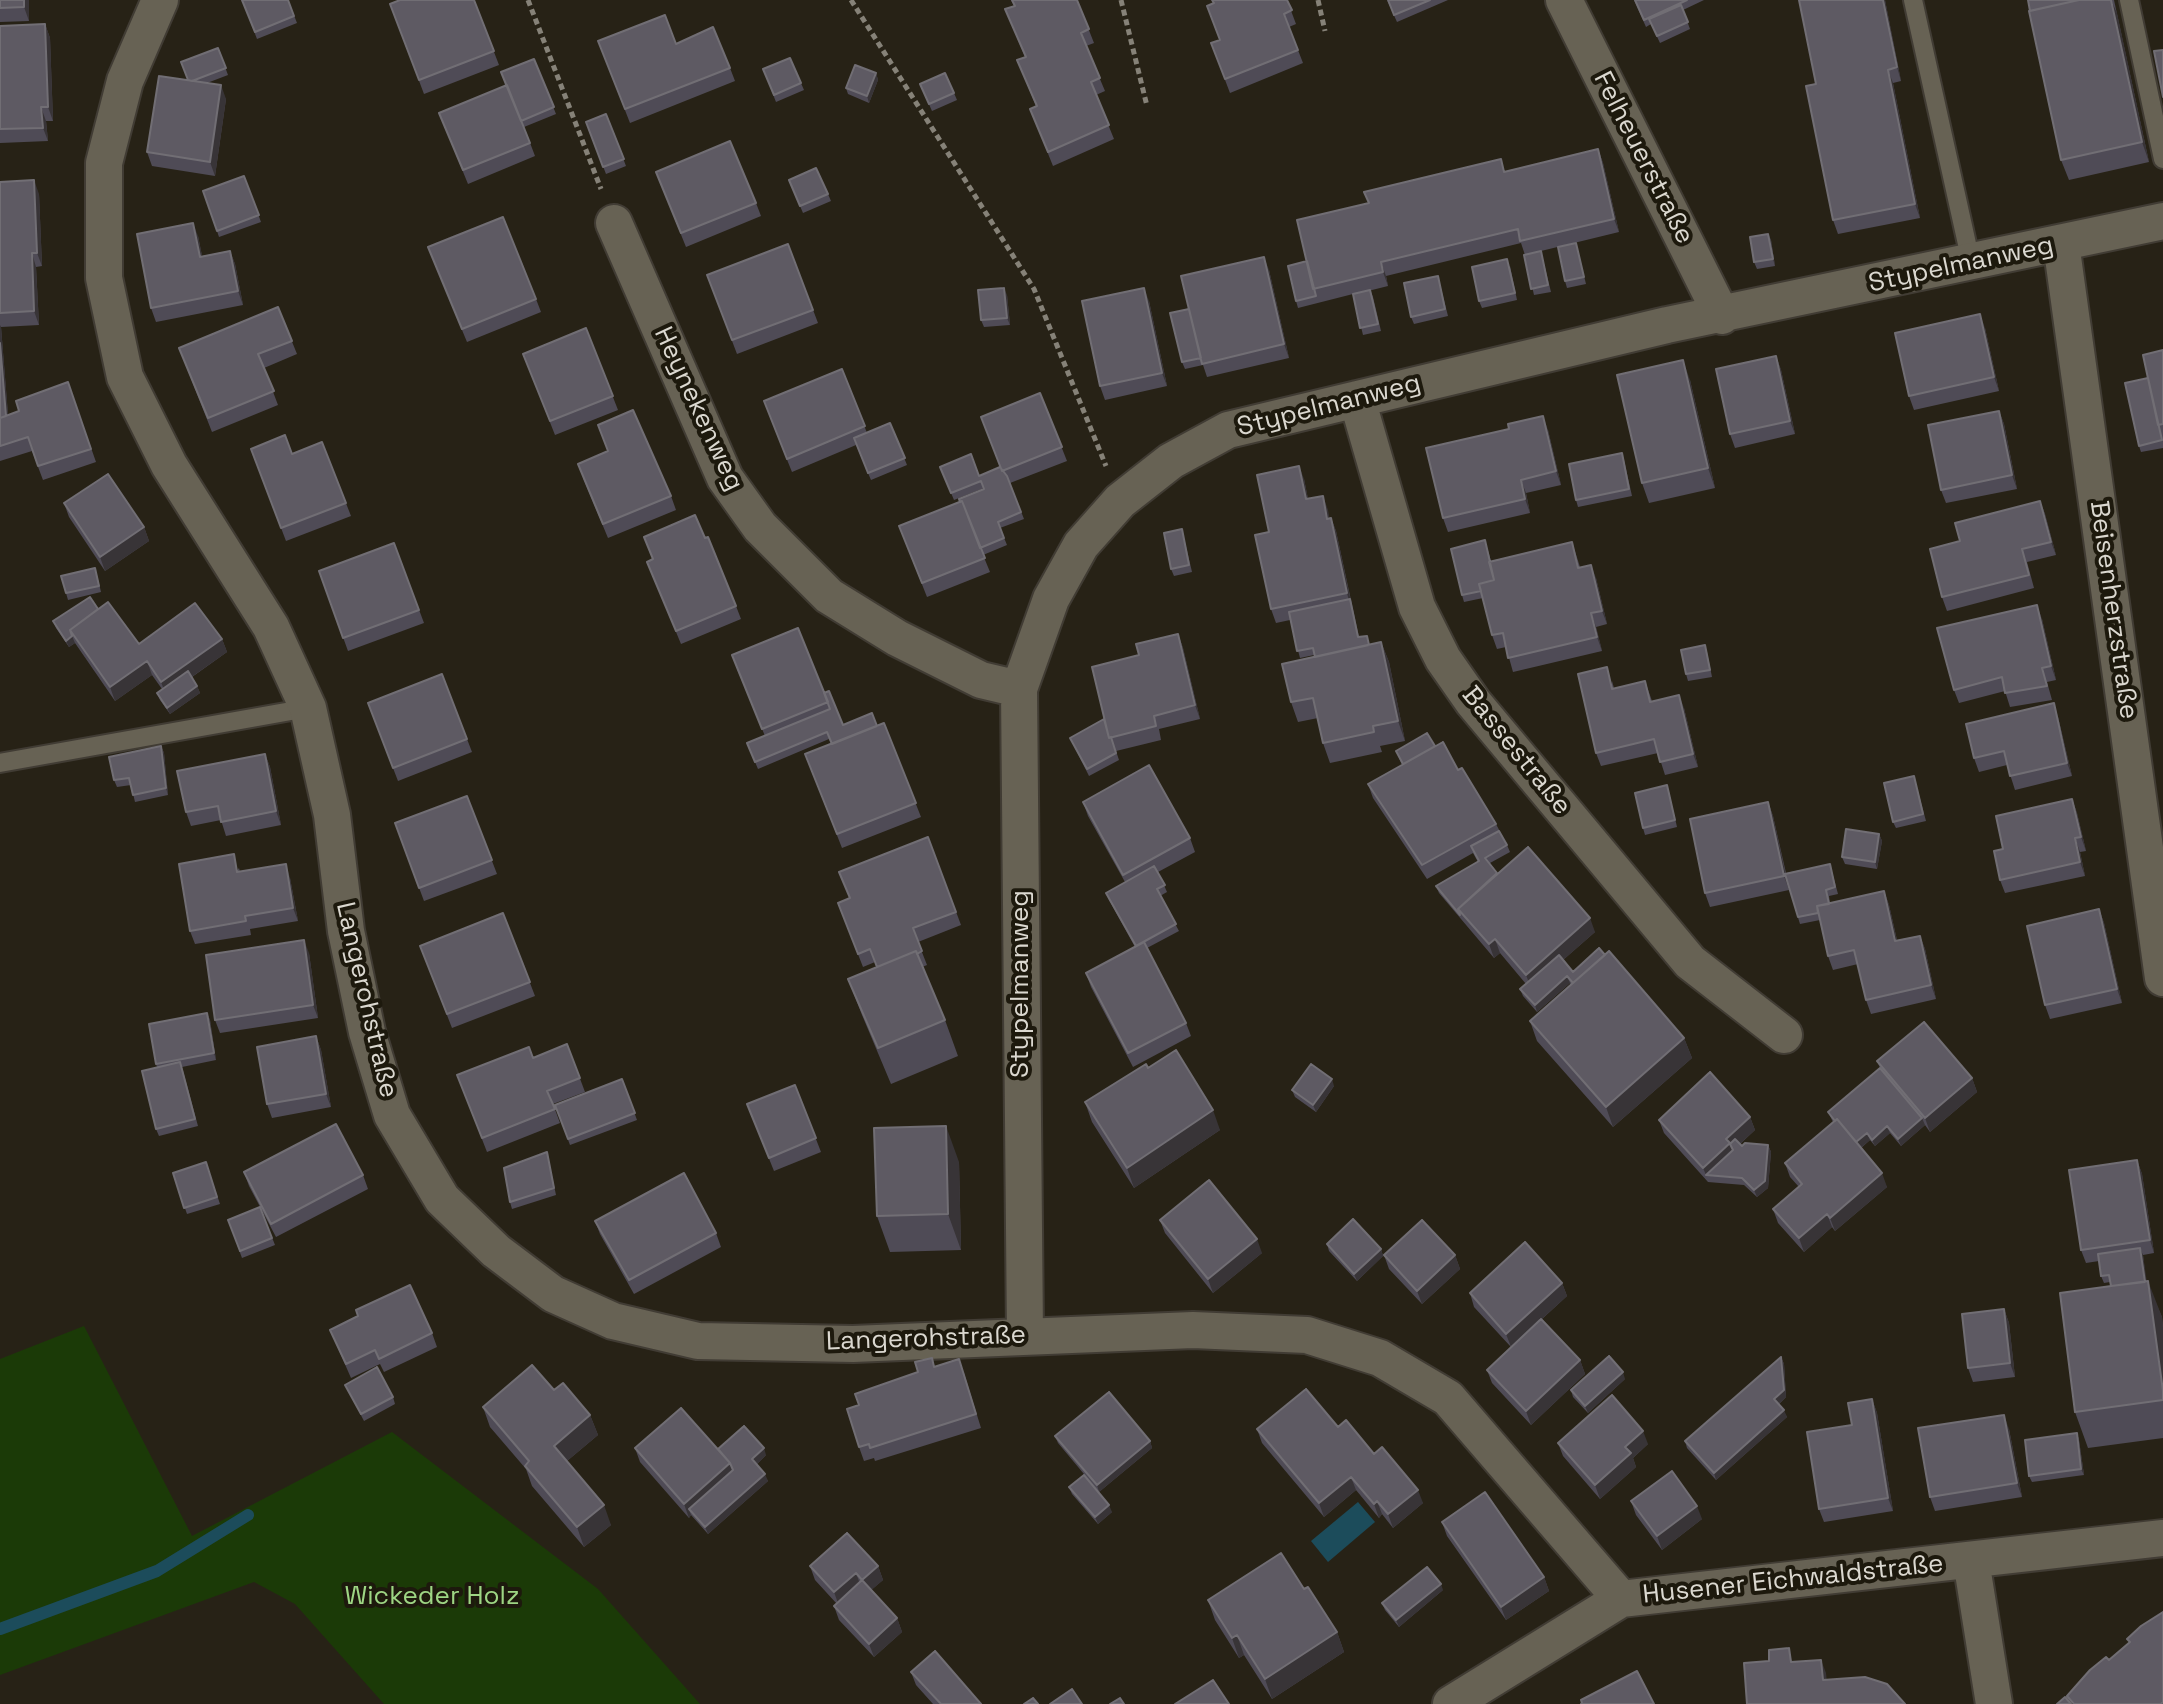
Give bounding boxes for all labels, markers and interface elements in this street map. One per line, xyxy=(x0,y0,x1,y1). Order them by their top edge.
street label: Felheuerstraße xyxy=(1586,67,1700,249)
street label: Stypelmanweg xyxy=(1866,230,2056,300)
street label: Heynekenweg xyxy=(646,322,750,496)
street label: Stypelmanweg xyxy=(1234,368,1424,444)
street label: Beisenherzstraße xyxy=(2082,499,2144,721)
street label: Bassestraße xyxy=(1455,680,1577,822)
street label: Stypelmanweg xyxy=(1005,890,1037,1078)
street label: Langerohstraße xyxy=(328,899,404,1101)
street label: Langerohstraße xyxy=(826,1320,1026,1358)
street label: Husener Eichwaldstraße xyxy=(1641,1549,1945,1611)
park label: Wickeder Holz xyxy=(344,1581,520,1613)

